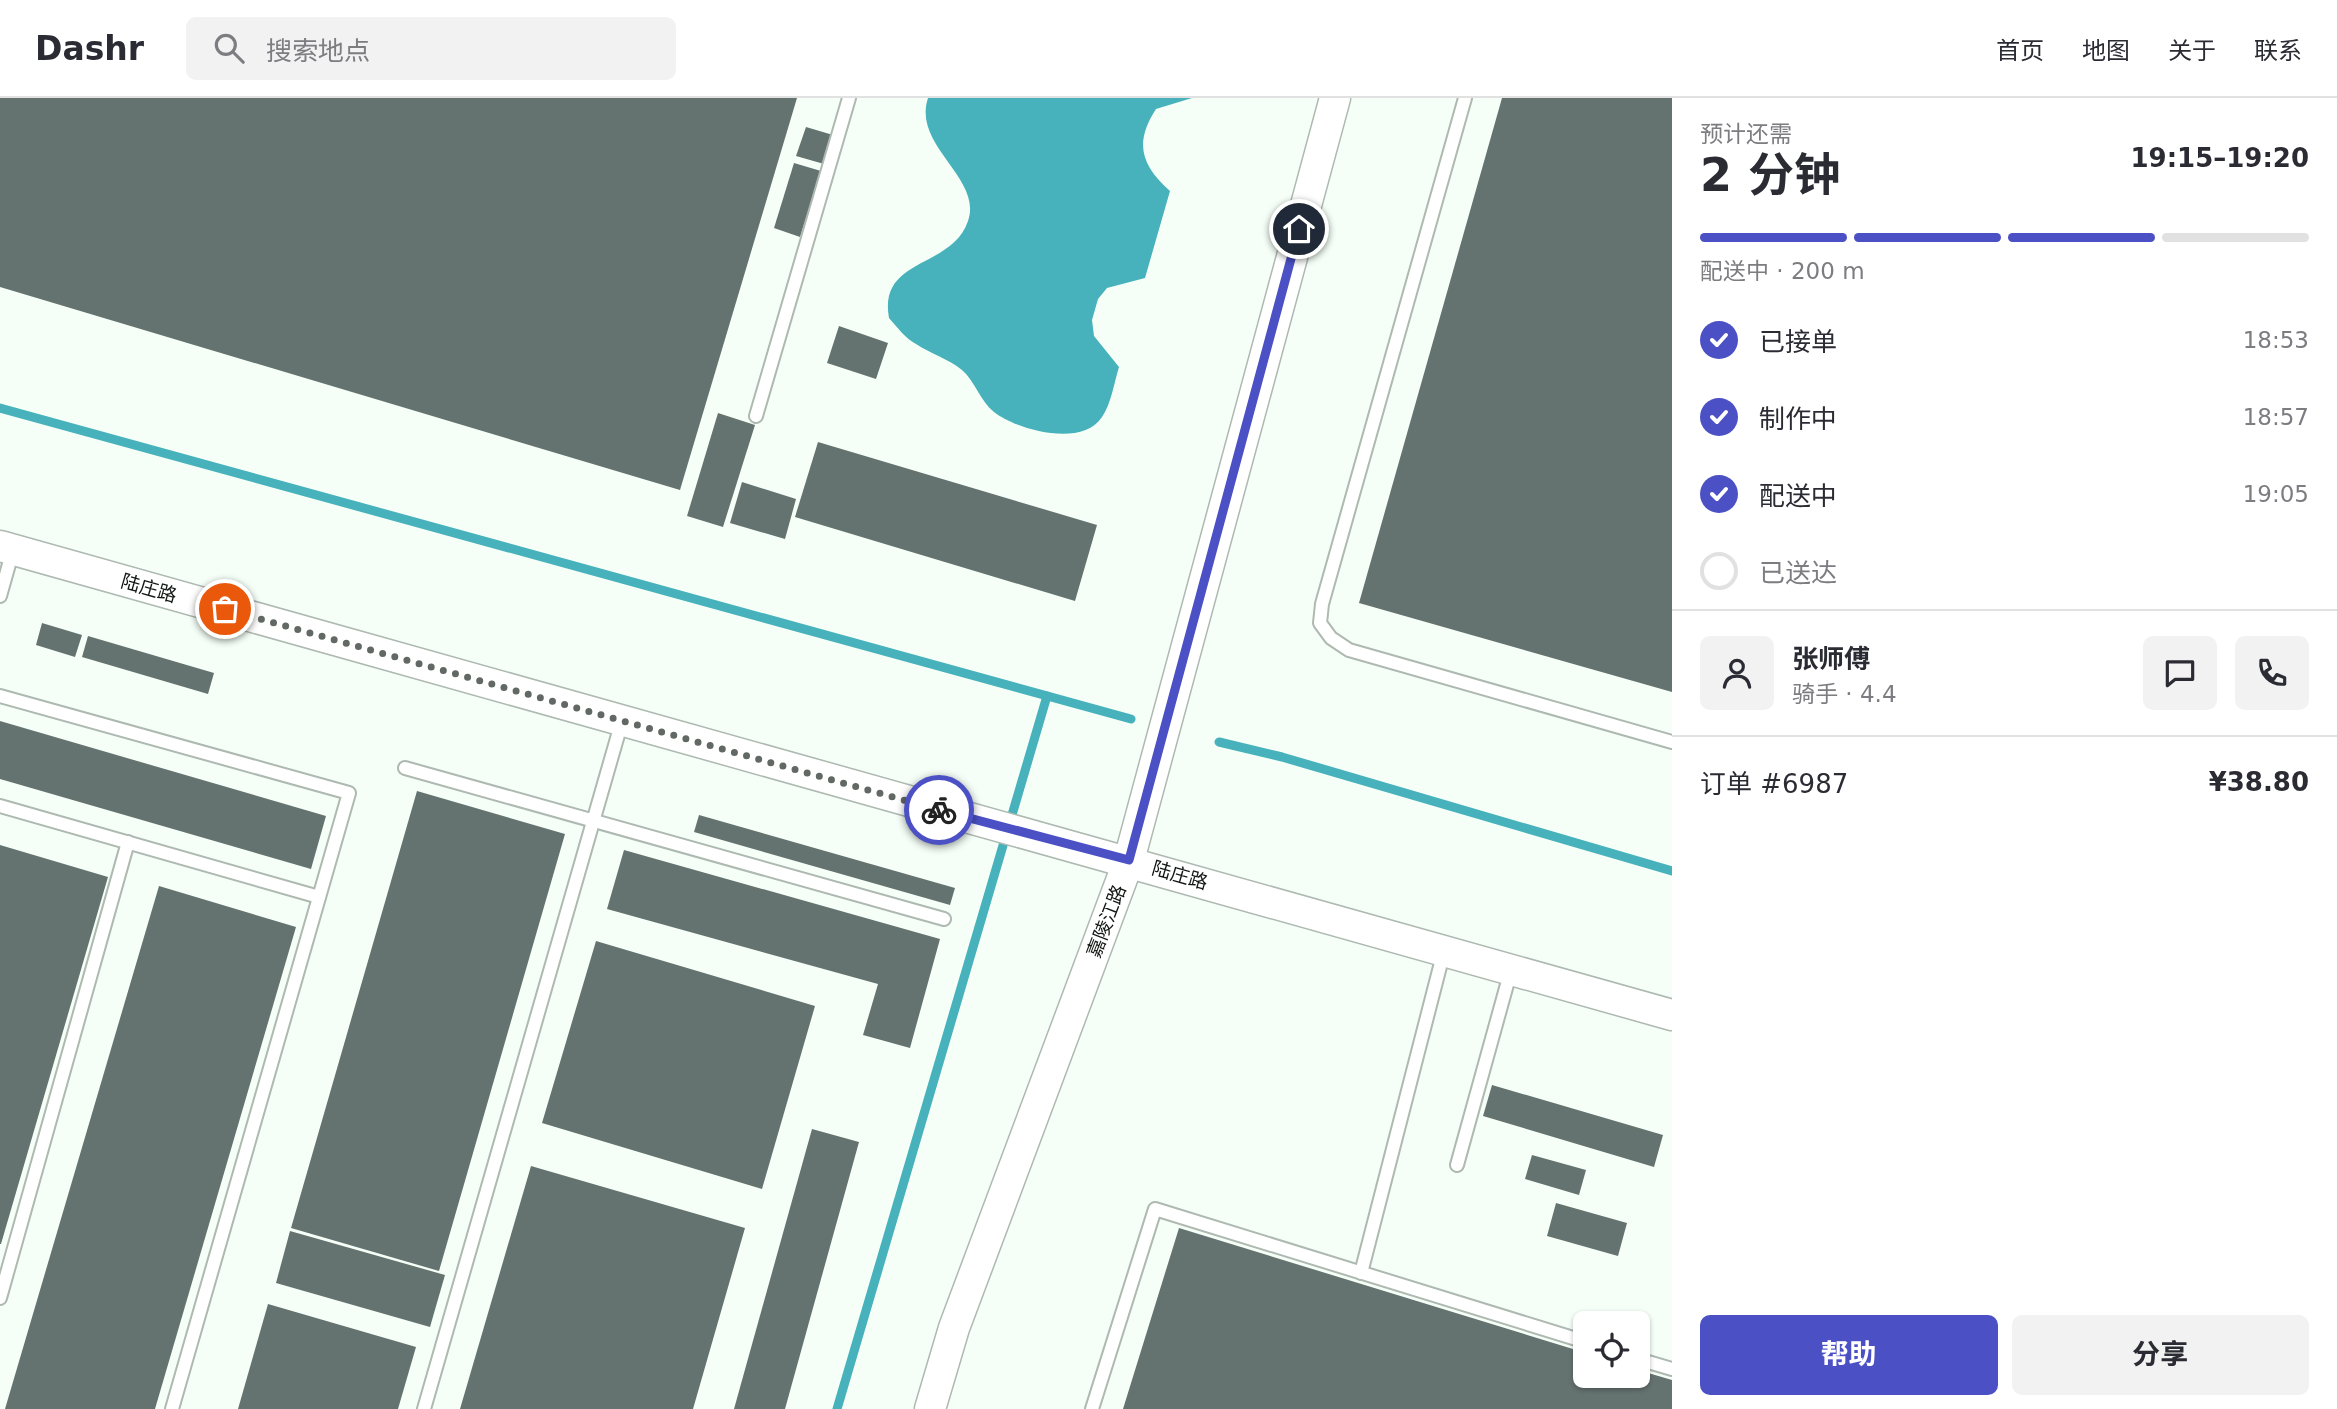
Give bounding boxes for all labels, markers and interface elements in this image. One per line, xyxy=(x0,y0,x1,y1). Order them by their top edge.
search box xyxy=(186,17,676,80)
text: Dashr xyxy=(35,29,144,68)
icon: search xyxy=(210,29,248,67)
text: 搜索地点 xyxy=(266,36,370,66)
text: 首页 xyxy=(1996,37,2044,65)
text: 地图 xyxy=(2082,37,2130,65)
text: 关于 xyxy=(2168,37,2216,65)
text: 联系 xyxy=(2254,37,2302,65)
text: 预计还需 xyxy=(1700,121,1792,147)
text: 19:15–19:20 xyxy=(2130,143,2309,173)
text: 2 分钟 xyxy=(1700,148,1840,202)
pin xyxy=(1269,199,1329,259)
icon: home xyxy=(1280,210,1318,248)
text: 配送中 · 200 m xyxy=(1700,258,1865,284)
icon: check xyxy=(1700,321,1738,359)
text: 已接单 xyxy=(1759,327,1837,357)
text: 18:53 xyxy=(2243,327,2309,353)
icon: check xyxy=(1700,398,1738,436)
text: 制作中 xyxy=(1759,404,1837,434)
text: 18:57 xyxy=(2243,404,2309,430)
icon: check xyxy=(1700,475,1738,513)
text: 配送中 xyxy=(1759,481,1837,511)
text: 19:05 xyxy=(2243,481,2309,507)
text: 已送达 xyxy=(1759,558,1837,588)
street label: 陆庄路 xyxy=(119,570,179,606)
pin xyxy=(195,579,255,639)
icon: bag xyxy=(206,590,244,628)
button: person xyxy=(1700,636,1774,710)
button: chat xyxy=(2143,636,2217,710)
button: phone xyxy=(2235,636,2309,710)
text: 张师傅 xyxy=(1792,644,1870,674)
text: 骑手 · 4.4 xyxy=(1792,681,1897,707)
text: ¥38.80 xyxy=(2209,767,2309,797)
text: 订单 #6987 xyxy=(1700,769,1848,799)
courier xyxy=(904,775,974,845)
icon: bike xyxy=(920,791,958,829)
street label: 陆庄路 xyxy=(1150,857,1210,893)
street label: 嘉陵江路 xyxy=(1082,882,1130,960)
map controls xyxy=(1573,1311,1650,1388)
button: locate xyxy=(1573,1311,1650,1388)
button: 帮助 xyxy=(1700,1315,1998,1395)
button: 分享 xyxy=(2012,1315,2309,1395)

